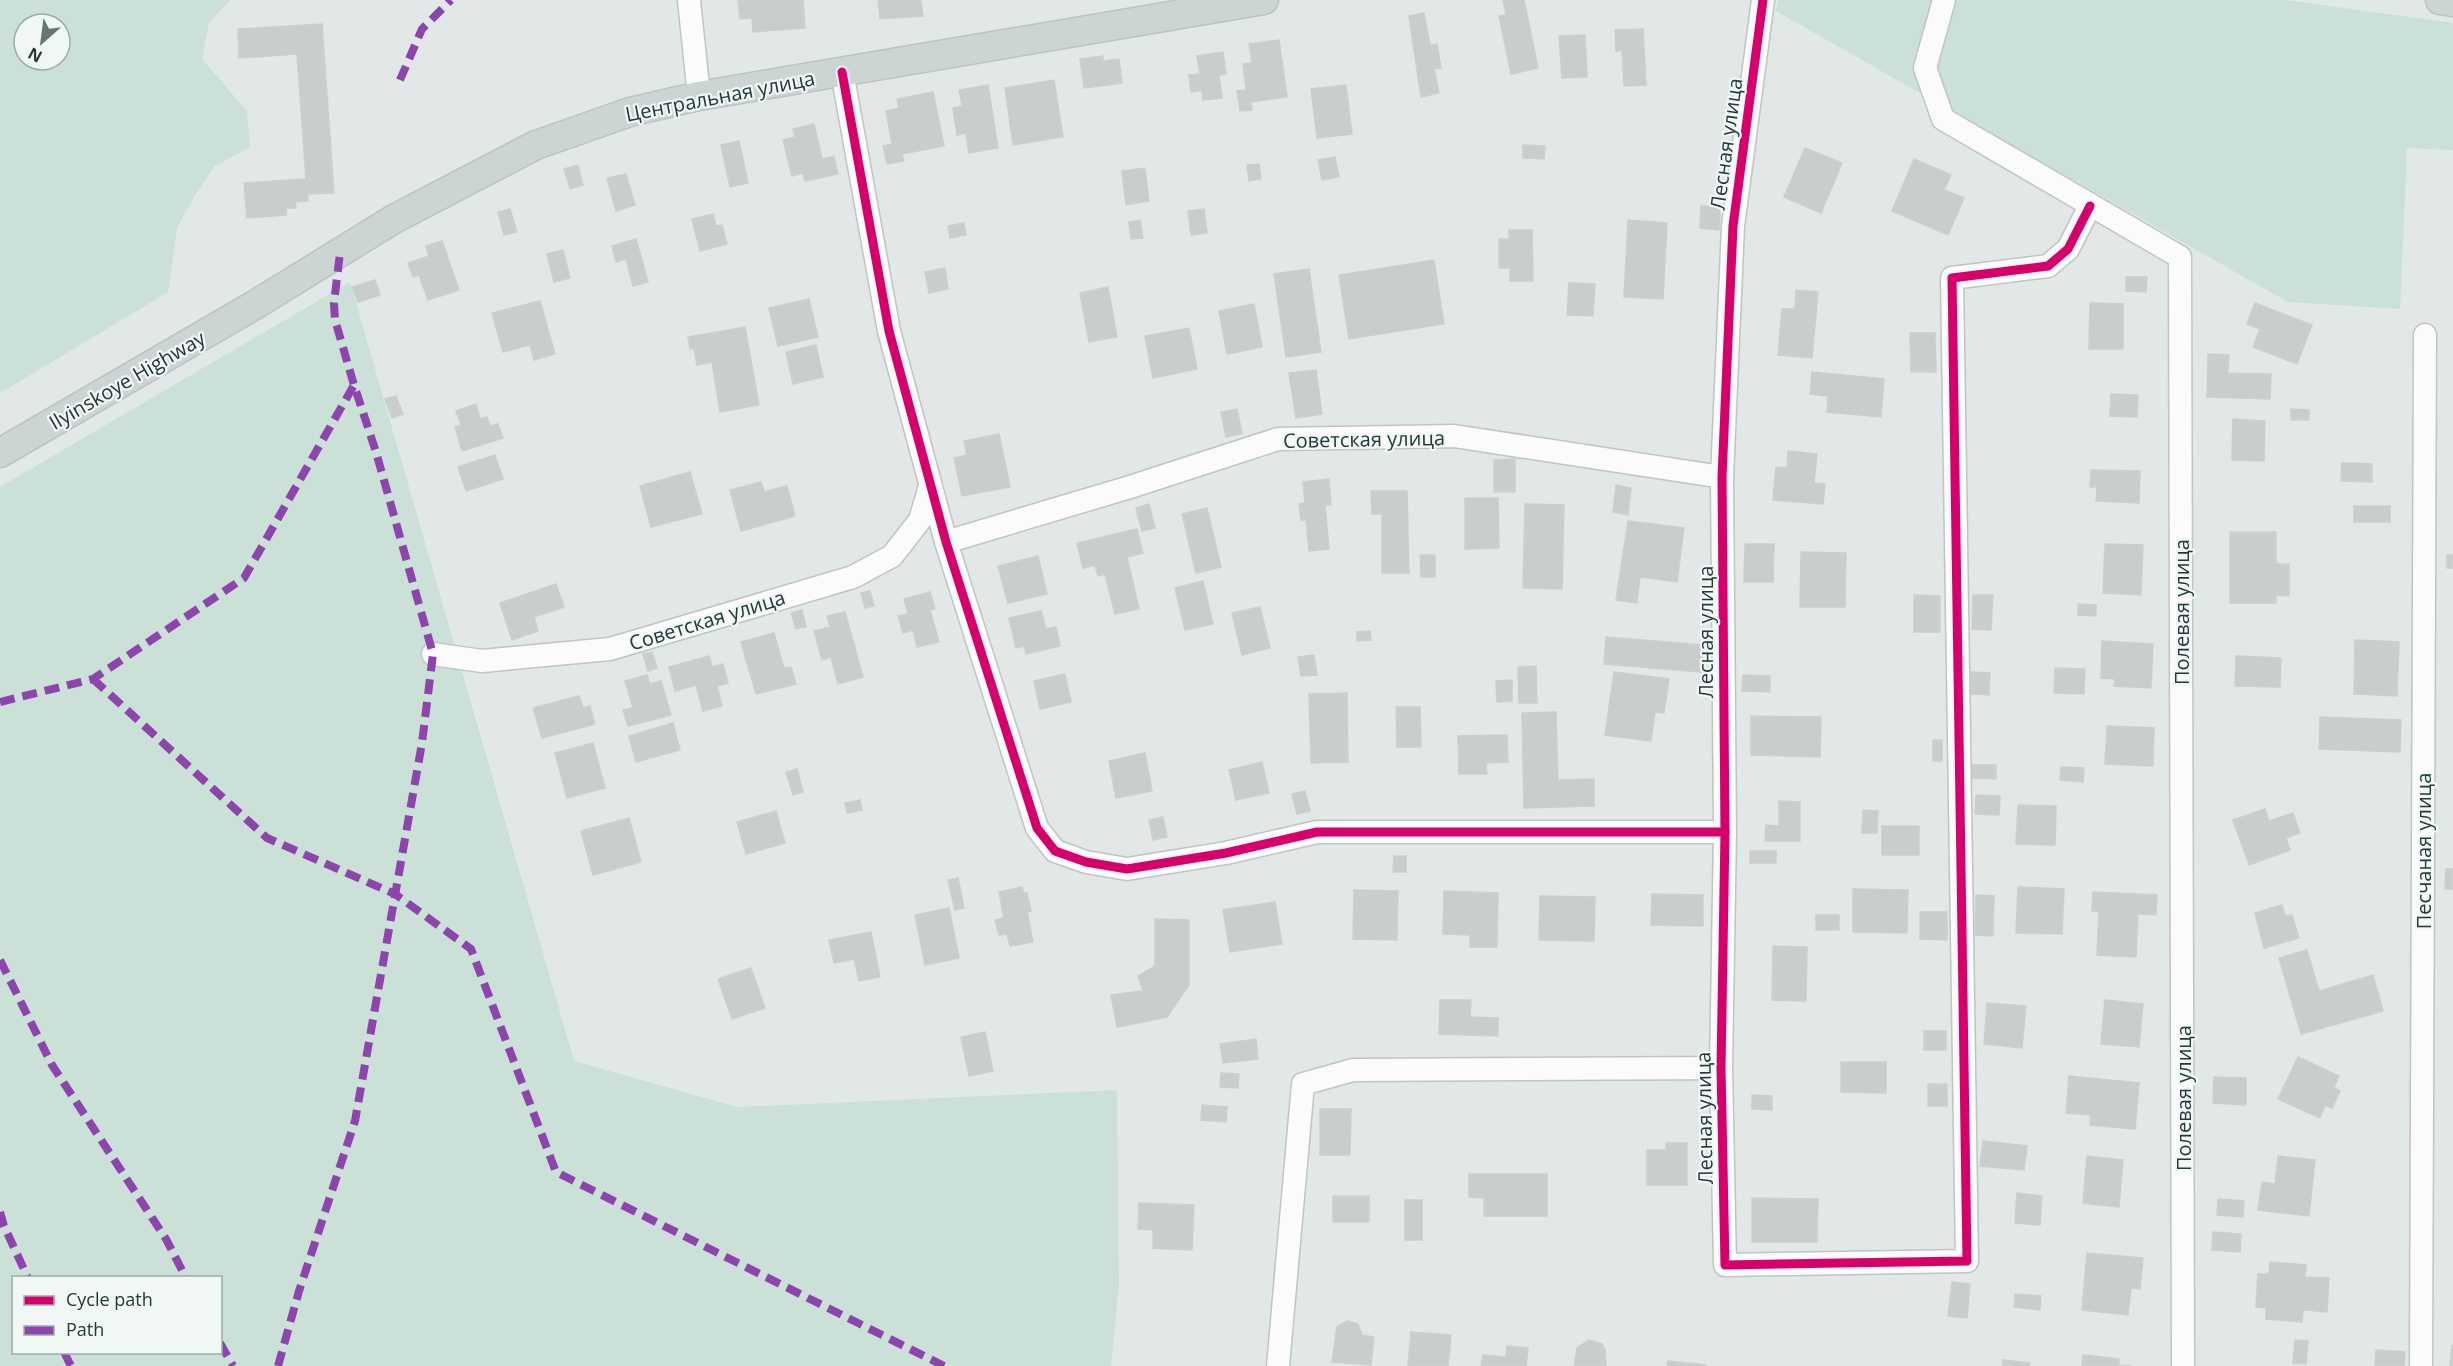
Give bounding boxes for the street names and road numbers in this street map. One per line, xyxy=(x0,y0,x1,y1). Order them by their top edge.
street label: Центральная улица xyxy=(623,64,817,128)
street label: Лесная улица xyxy=(1703,76,1749,212)
street label: Ilyinskoye Highway xyxy=(44,324,211,436)
street label: Советская улица xyxy=(1283,424,1445,454)
street label: Полевая улица xyxy=(2168,539,2195,685)
street label: Лесная улица xyxy=(1692,566,1719,698)
street label: Советская улица xyxy=(626,583,788,657)
street label: Песчаная улица xyxy=(2410,773,2437,929)
street label: Полевая улица xyxy=(2170,1025,2197,1171)
street label: Лесная улица xyxy=(1689,1051,1719,1185)

